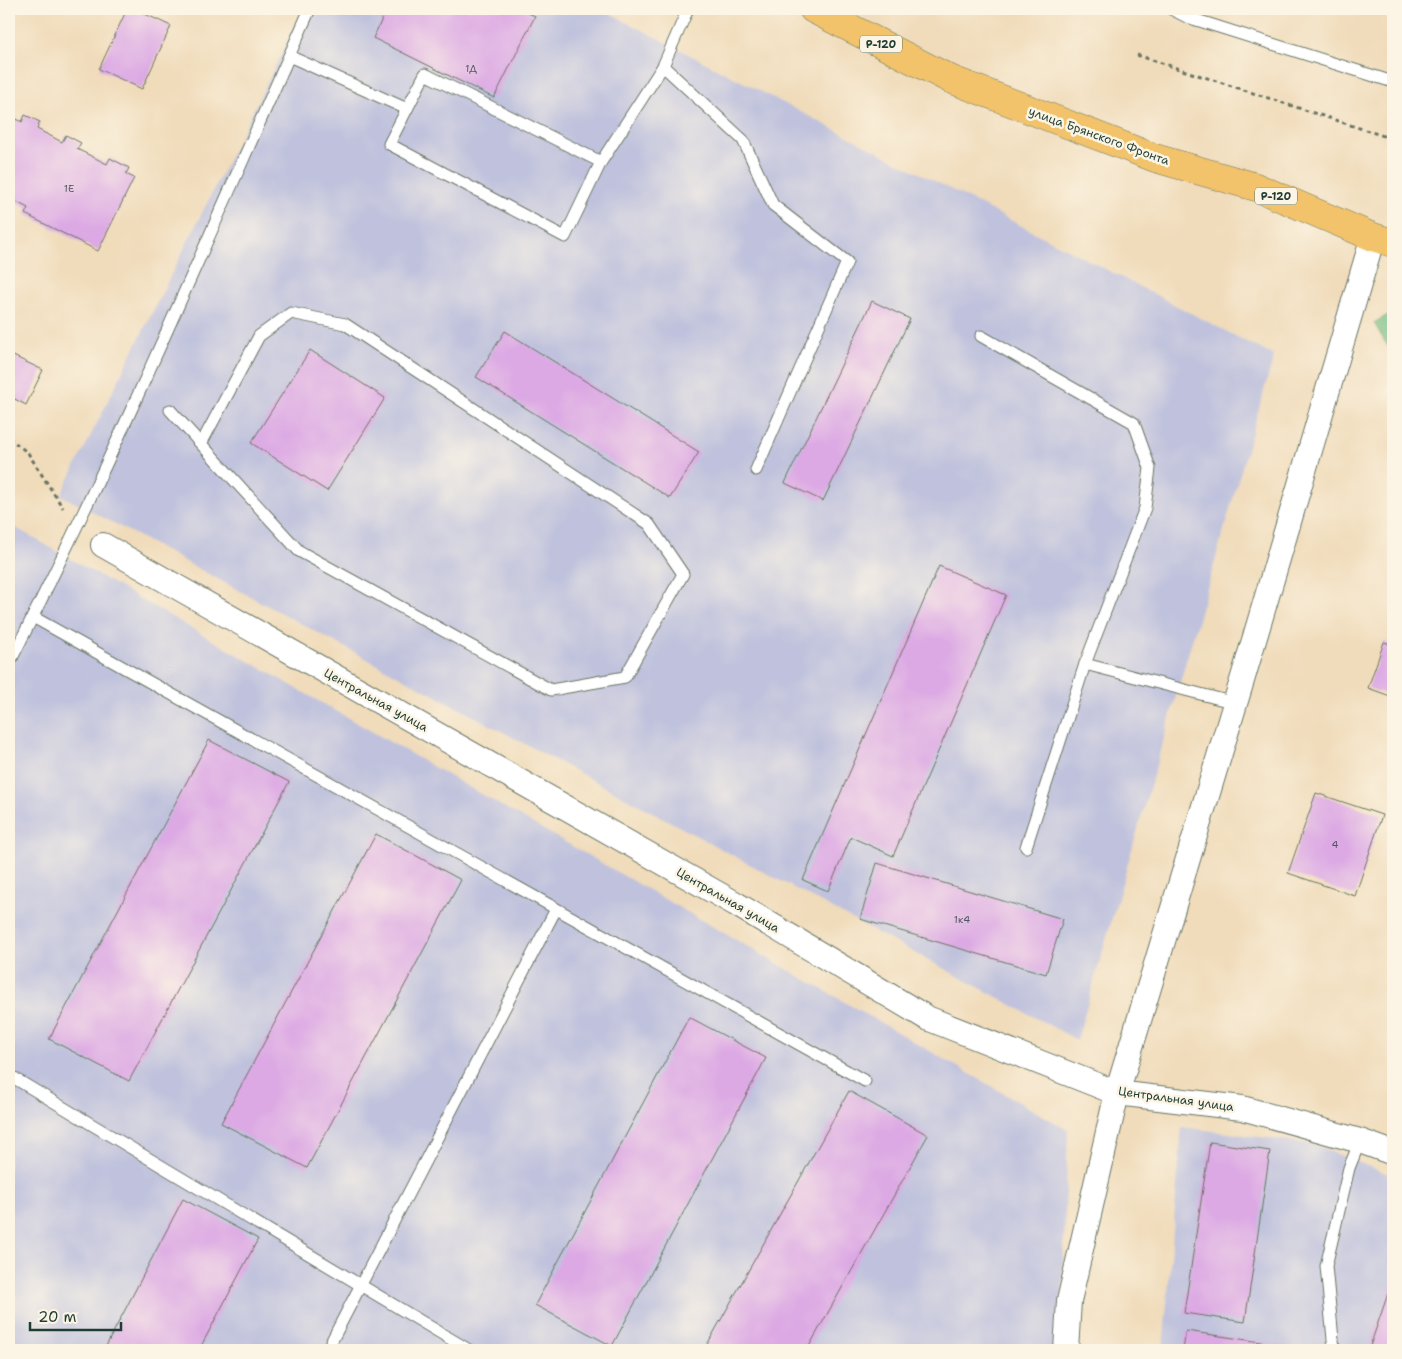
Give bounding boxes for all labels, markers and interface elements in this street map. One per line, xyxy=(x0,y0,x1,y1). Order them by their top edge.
road number: Р-120 xyxy=(860,36,902,52)
house number: 1Д xyxy=(465,62,477,75)
street label: улица Брянского Фронта xyxy=(1026,103,1172,169)
house number: 1Е xyxy=(64,182,74,195)
road number: Р-120 xyxy=(1255,188,1297,205)
street label: Центральная улица xyxy=(321,665,431,736)
house number: 4 xyxy=(1332,838,1339,851)
street label: Центральная улица xyxy=(673,864,783,936)
house number: 1к4 xyxy=(954,913,970,926)
street label: Центральная улица xyxy=(1117,1083,1235,1115)
scale bar xyxy=(30,1299,121,1331)
text: 20 m xyxy=(38,1307,77,1327)

